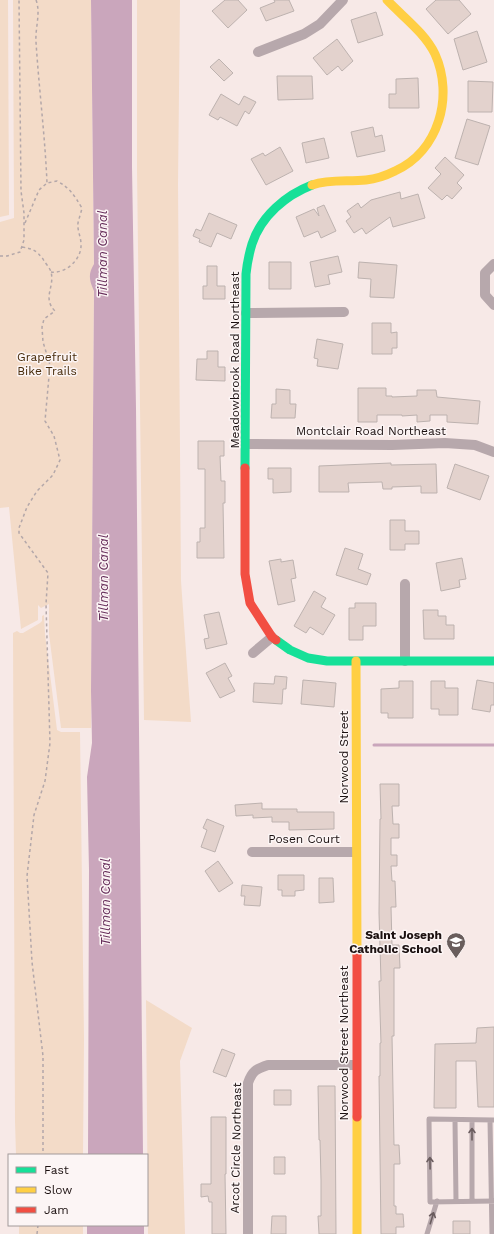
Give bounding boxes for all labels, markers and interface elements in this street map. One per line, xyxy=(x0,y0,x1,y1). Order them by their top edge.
water label: Tillman Canal xyxy=(95,210,110,298)
street label: Meadowbrook Road Northeast xyxy=(228,271,242,449)
park label: Grapefruit Bike Trails xyxy=(17,350,77,378)
street label: Montclair Road Northeast xyxy=(296,424,446,438)
water label: Tillman Canal xyxy=(96,534,111,622)
street label: Norwood Street xyxy=(337,711,351,803)
street label: Posen Court xyxy=(268,832,340,846)
water label: Tillman Canal xyxy=(98,858,113,946)
place label: Saint Joseph Catholic School xyxy=(349,928,442,956)
school or university icon: Saint Joseph Catholic School xyxy=(445,931,467,959)
street label: Norwood Street Northeast xyxy=(337,966,351,1120)
street label: Arcot Circle Northeast xyxy=(228,1082,244,1214)
one-way arrow xyxy=(468,1128,476,1141)
legend xyxy=(8,1154,148,1226)
one-way arrow xyxy=(426,1157,434,1170)
text: Fast xyxy=(44,1163,69,1177)
text: Slow xyxy=(44,1183,72,1197)
text: Jam xyxy=(44,1203,69,1217)
one-way arrow xyxy=(429,1211,436,1224)

